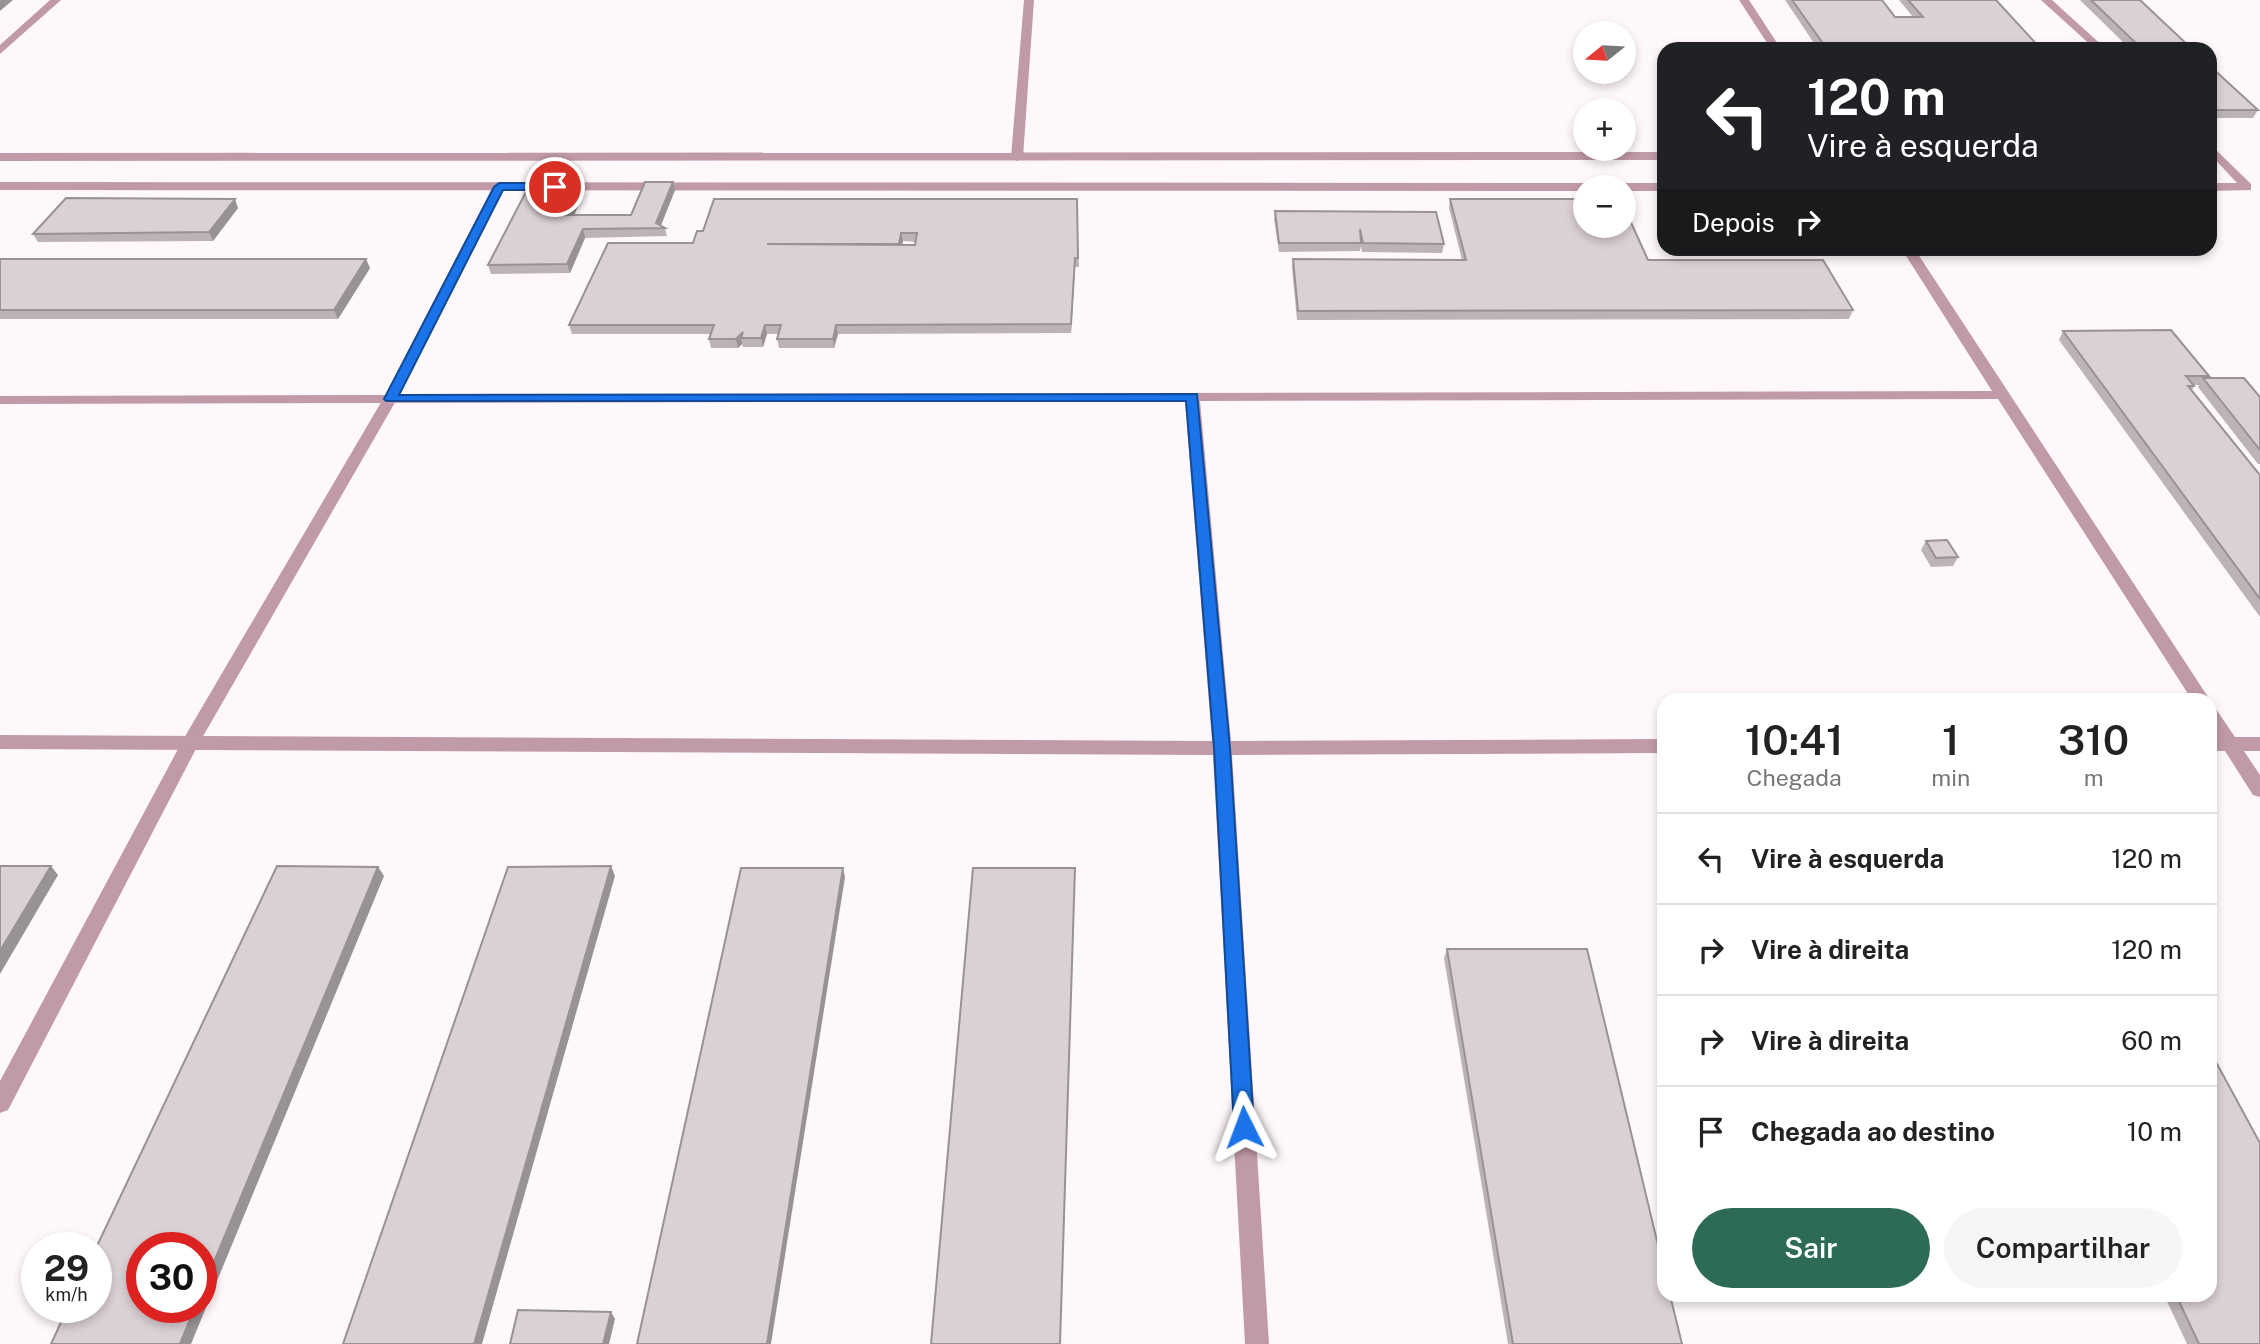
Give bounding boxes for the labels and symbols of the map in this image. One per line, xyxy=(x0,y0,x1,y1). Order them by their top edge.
north arrow xyxy=(1573,21,1636,84)
pin xyxy=(525,157,585,217)
position arrow xyxy=(1207,1090,1281,1164)
speed limit sign: 30 xyxy=(126,1232,217,1323)

